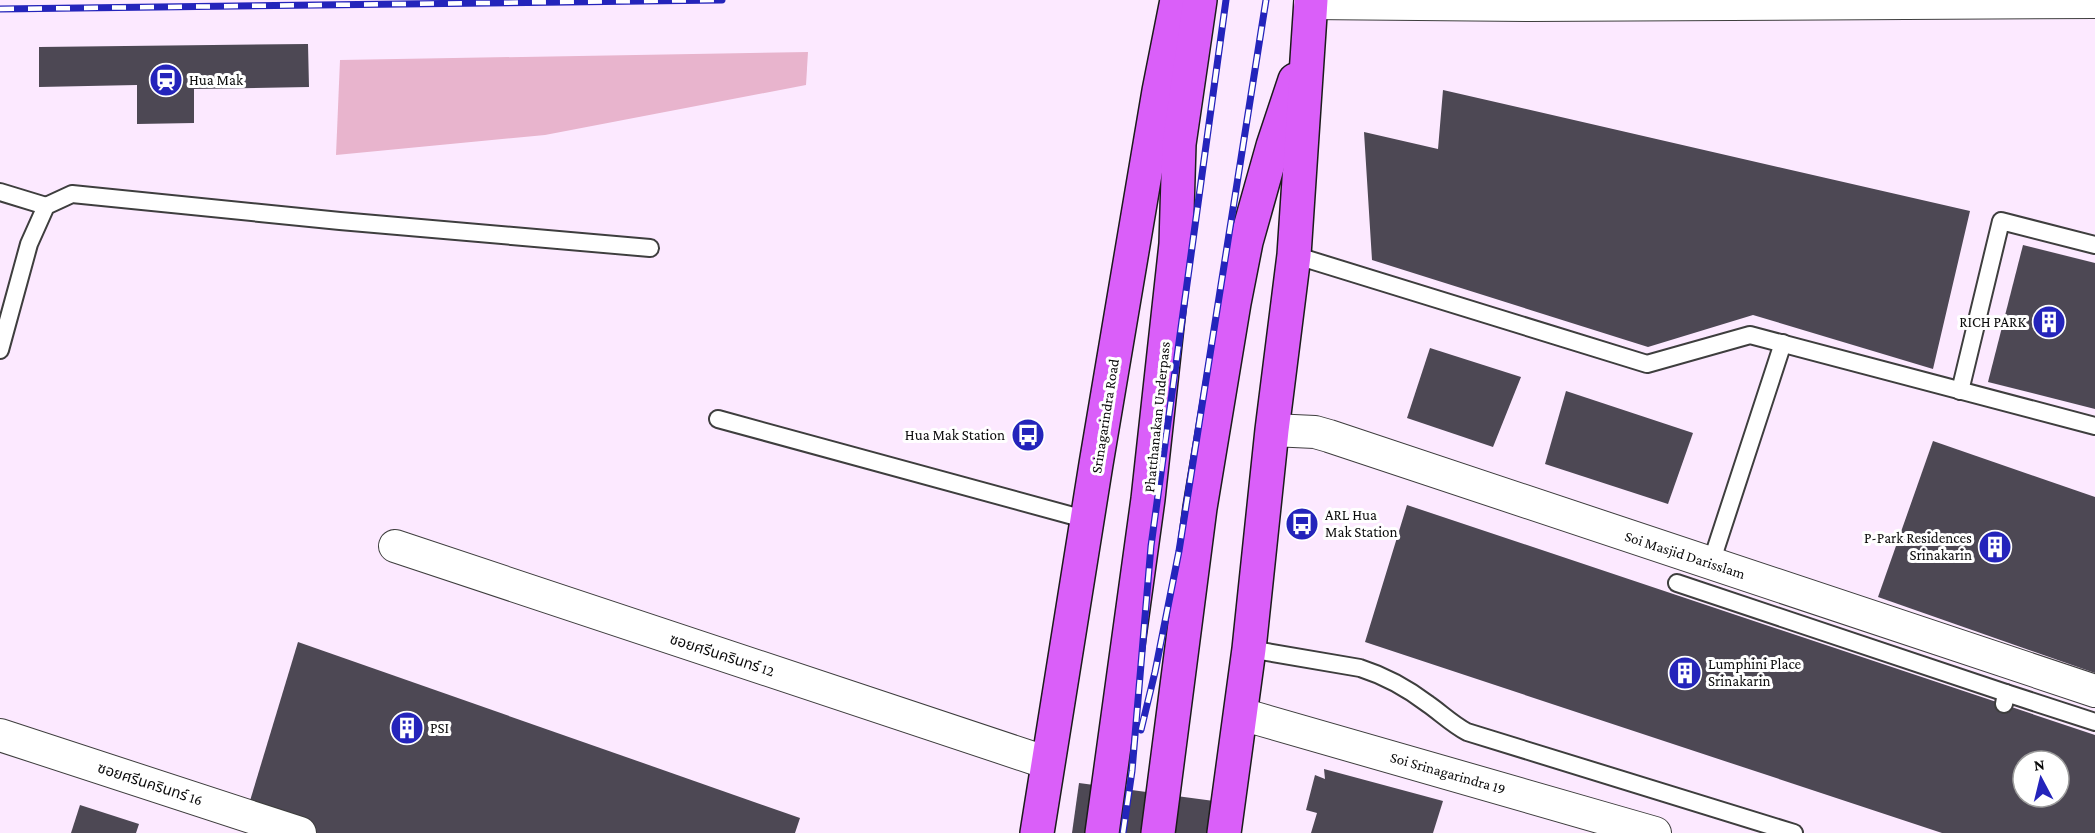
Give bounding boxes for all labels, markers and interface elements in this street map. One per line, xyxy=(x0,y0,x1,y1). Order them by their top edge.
station icon: Hua Mak xyxy=(148,62,184,98)
place label: Hua Mak xyxy=(189,72,244,88)
building icon: RICH PARK xyxy=(2031,304,2067,340)
place label: RICH PARK xyxy=(1959,314,2026,330)
street label: Phatthanakan Underpass xyxy=(1141,341,1174,493)
street label: Srinagarindra Road xyxy=(1088,357,1123,475)
bus stop icon: Hua Mak Station xyxy=(1010,417,1046,453)
place label: Hua Mak Station xyxy=(905,427,1005,443)
bus stop icon: ARL Hua Mak Station xyxy=(1284,506,1320,542)
place label: ARL Hua Mak Station xyxy=(1325,507,1398,540)
street label: Soi Masjid Darisslam xyxy=(1622,528,1747,583)
building icon: P-Park Residences Srinakarin xyxy=(1977,529,2013,565)
place label: P-Park Residences Srinakarin xyxy=(1864,530,1972,563)
street label: ซอยศรีนครินทร์ 12 xyxy=(668,631,776,679)
building icon: Lumphini Place Srinakarin xyxy=(1667,655,1703,691)
place label: Lumphini Place Srinakarin xyxy=(1708,656,1802,689)
building icon: PSI xyxy=(389,710,425,746)
place label: PSI xyxy=(430,720,449,736)
street label: Soi Srinagarindra 19 xyxy=(1388,749,1507,798)
north arrow xyxy=(2011,749,2071,809)
text: N xyxy=(2033,755,2046,774)
street label: ซอยศรีนครินทร์ 16 xyxy=(96,759,204,809)

